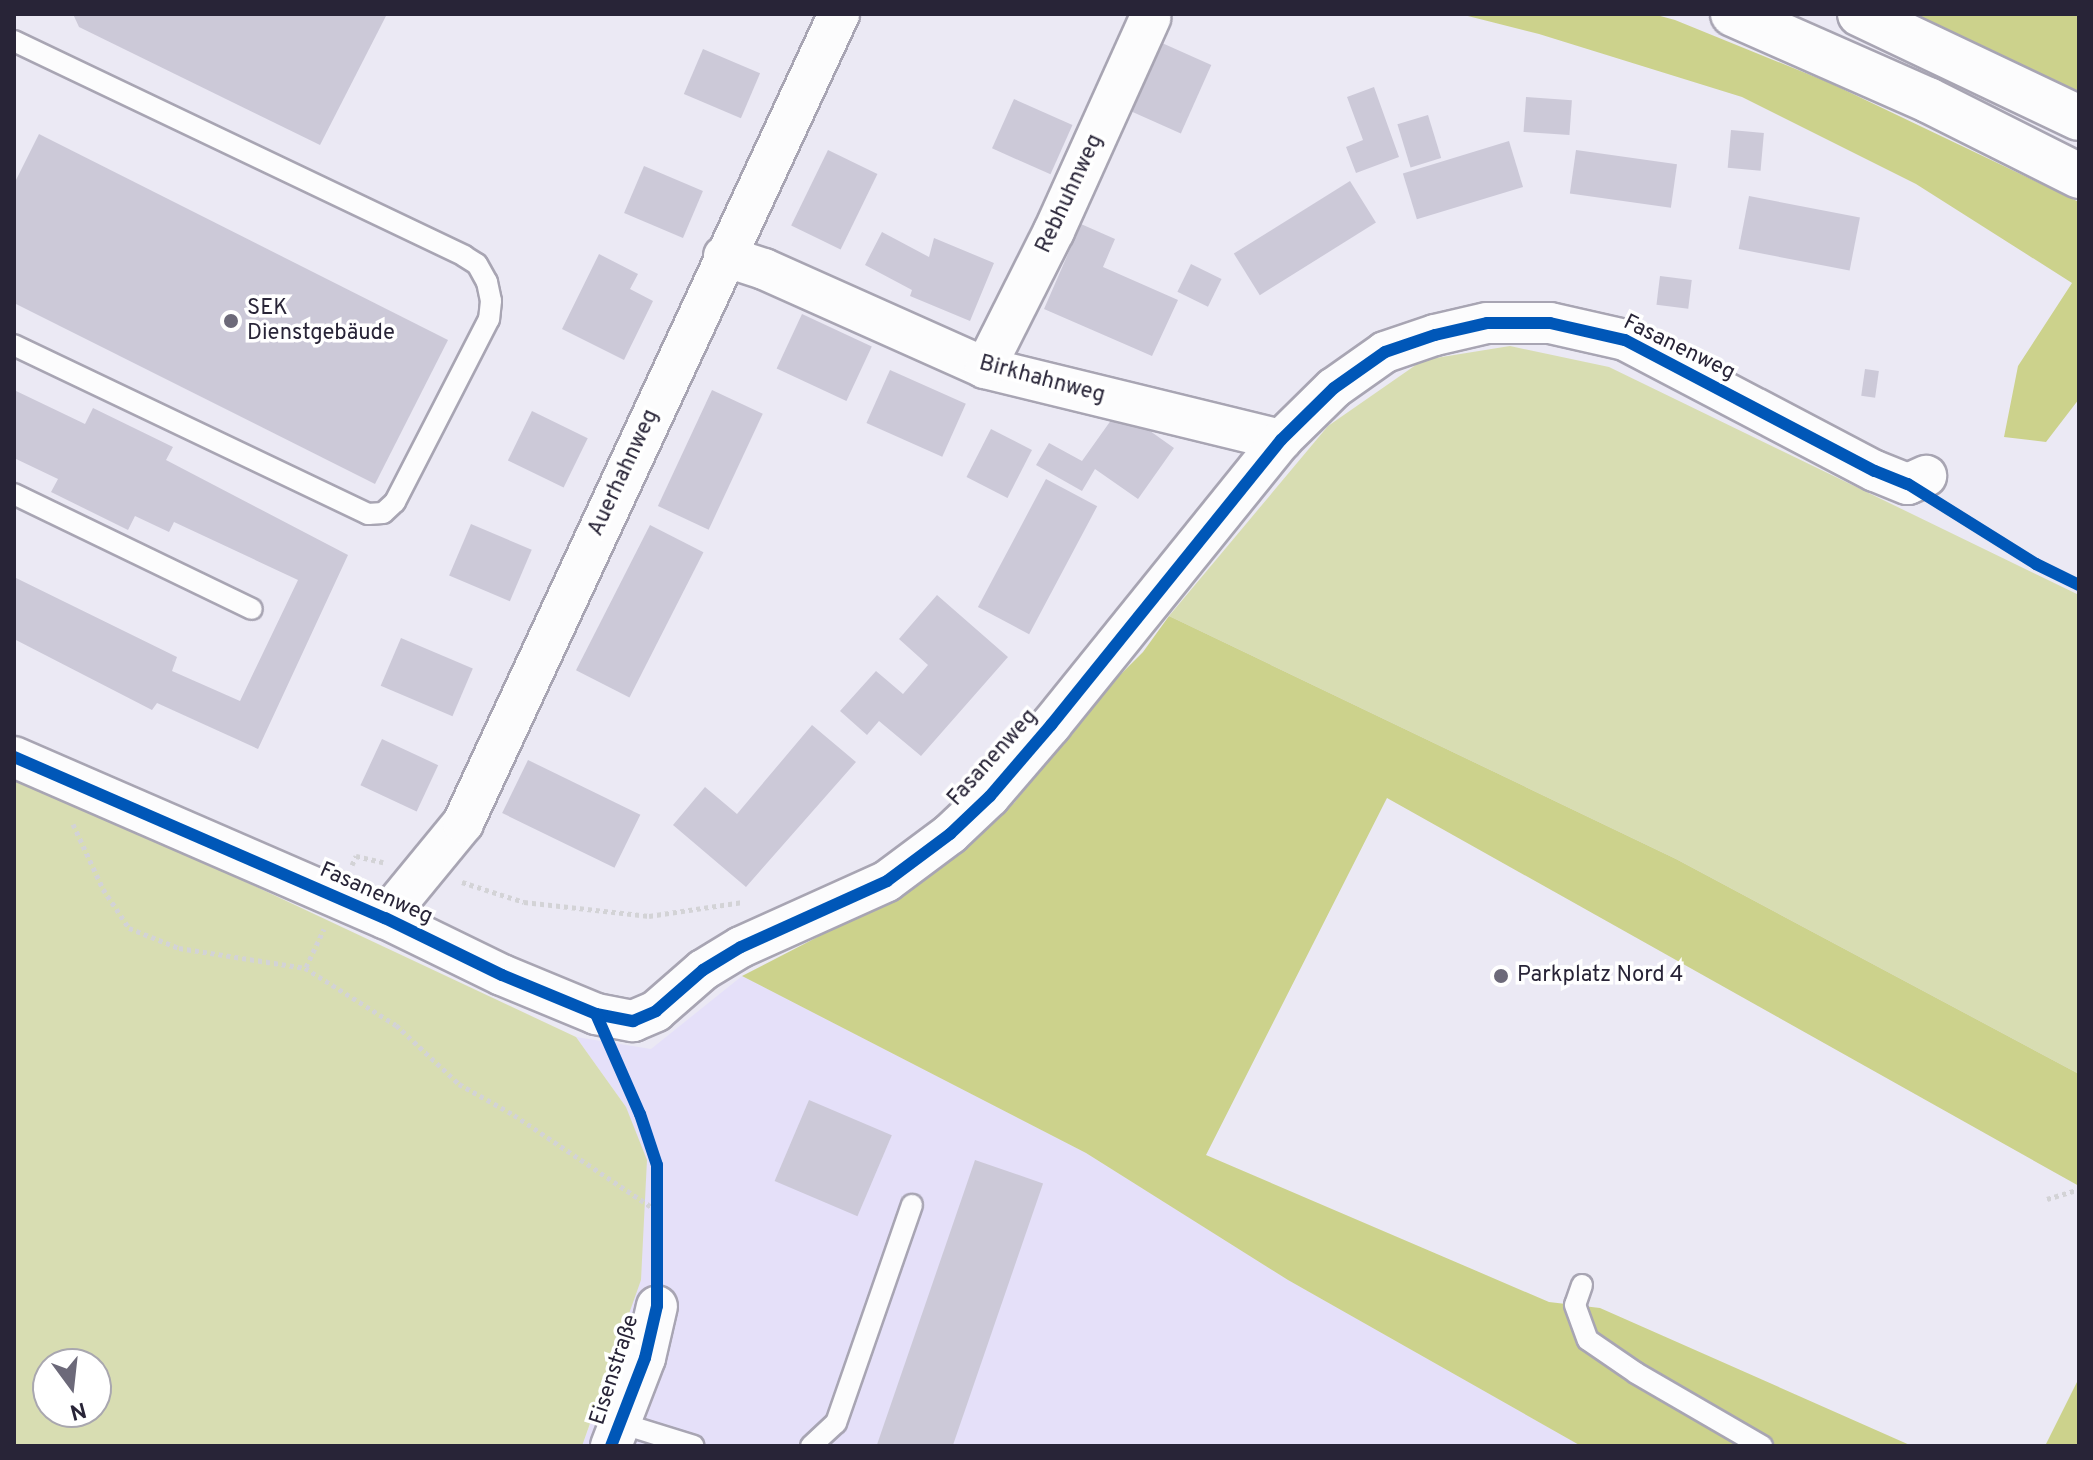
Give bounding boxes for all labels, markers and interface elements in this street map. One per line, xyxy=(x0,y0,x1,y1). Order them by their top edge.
street label: Rebhuhnweg xyxy=(1031,130,1109,258)
place label: SEK Dienstgebäude xyxy=(247,295,395,346)
street label: Fasanenweg xyxy=(1619,310,1739,386)
marker: SEK Dienstgebäude xyxy=(222,312,240,330)
street label: Birkhahnweg xyxy=(976,351,1108,409)
street label: Auerhahnweg xyxy=(583,406,665,540)
street label: Fasanenweg xyxy=(943,704,1043,812)
street label: Fasanenweg xyxy=(315,857,437,931)
place label: Parkplatz Nord 4 xyxy=(1517,963,1683,989)
marker: Parkplatz Nord 4 xyxy=(1492,967,1510,985)
street label: Eisenstraße xyxy=(585,1311,645,1429)
north arrow xyxy=(32,1348,112,1428)
text: N xyxy=(67,1395,89,1425)

